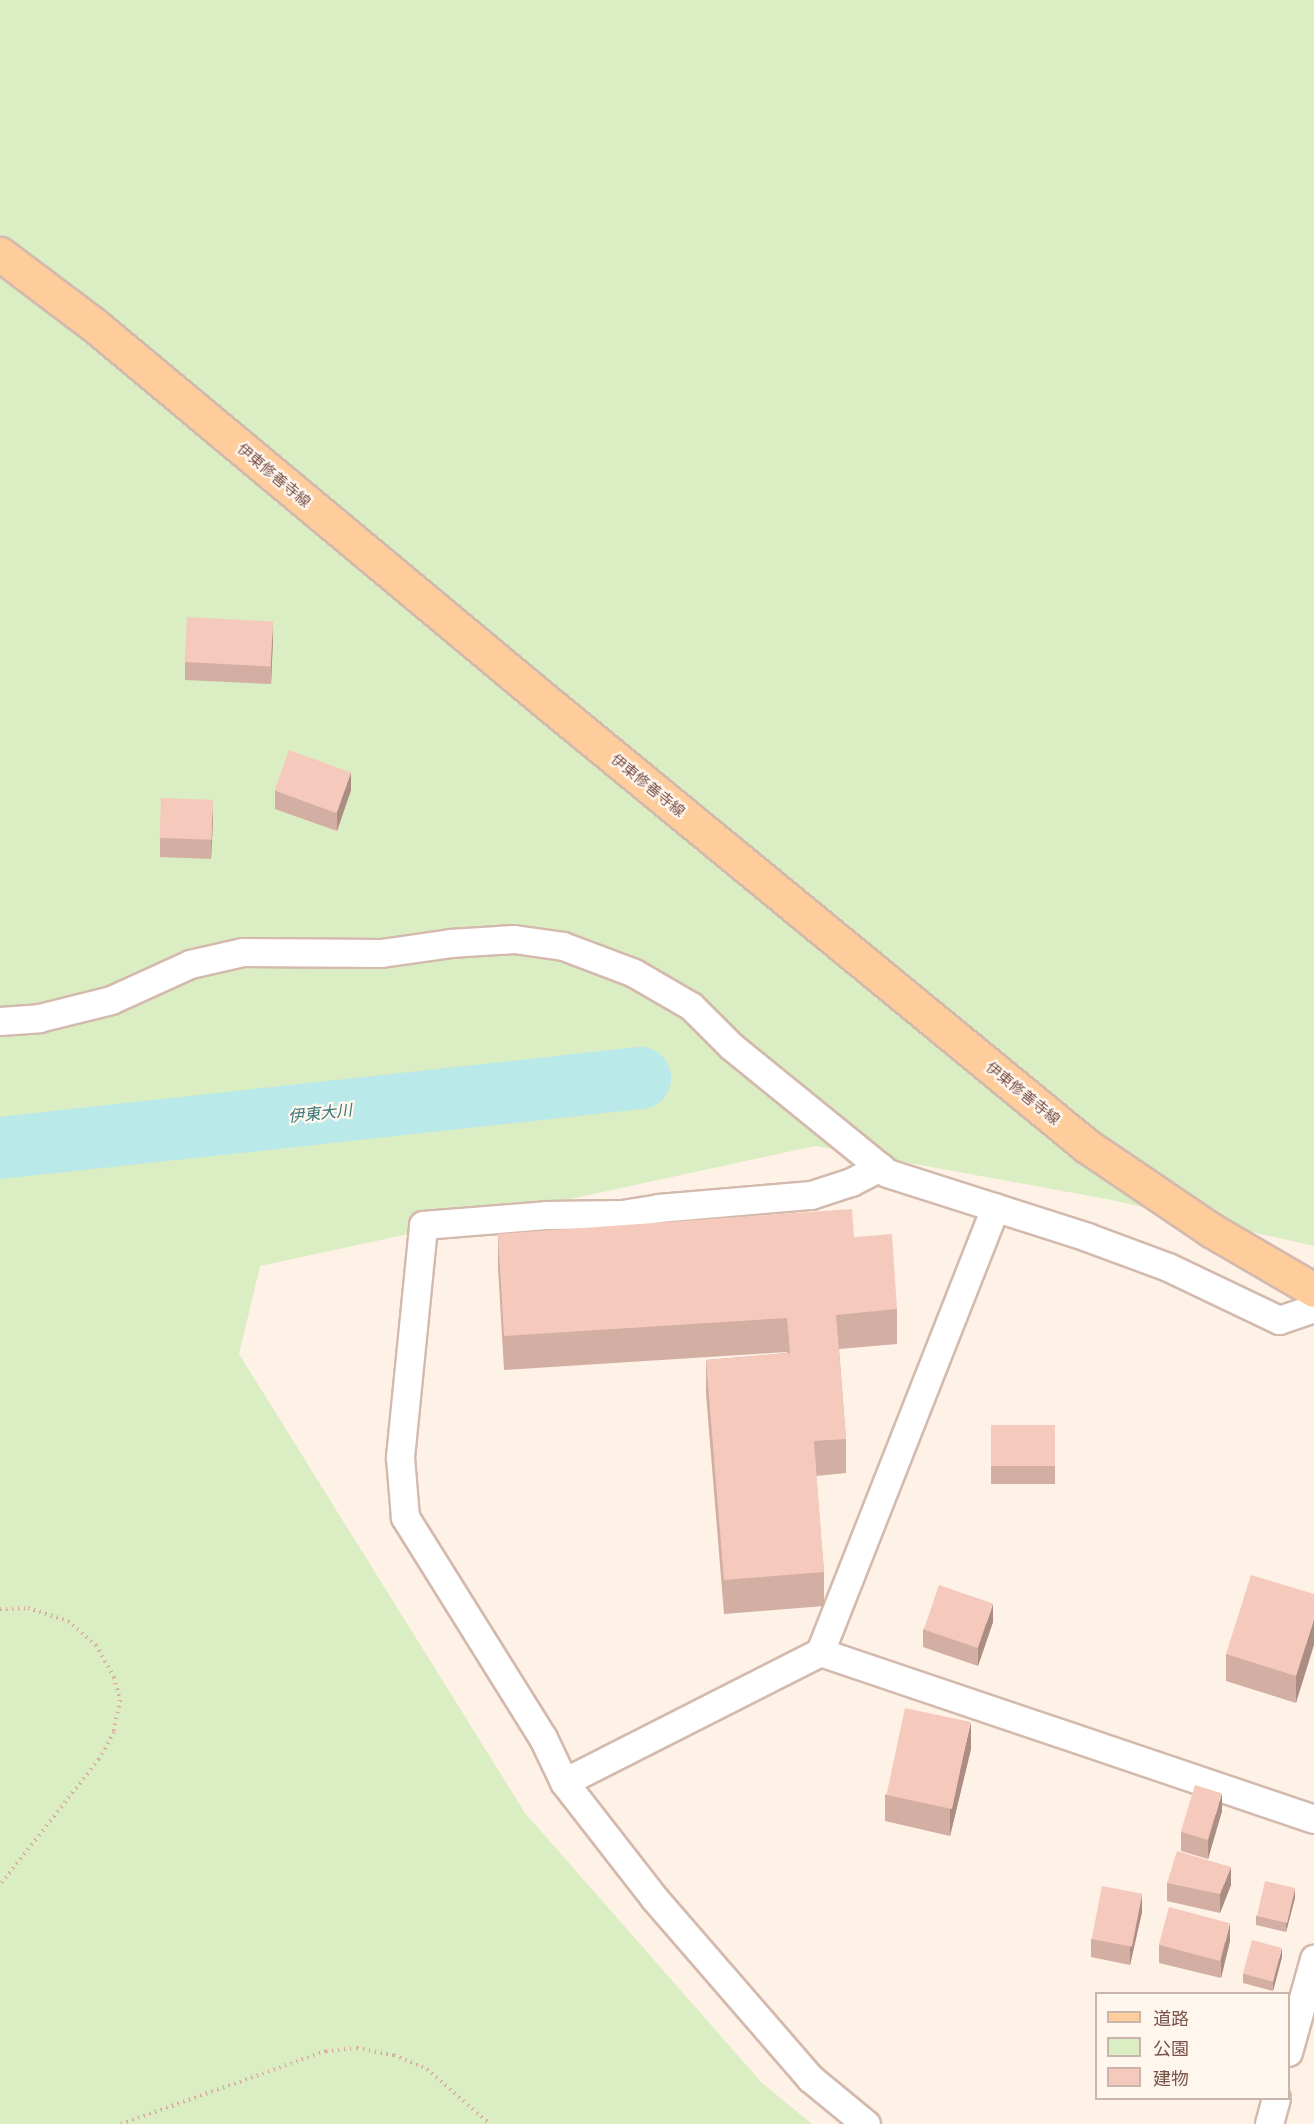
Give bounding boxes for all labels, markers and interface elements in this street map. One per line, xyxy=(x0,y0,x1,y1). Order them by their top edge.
street label: 伊東修善寺線 xyxy=(234,439,314,511)
street label: 伊東修善寺線 xyxy=(607,750,689,820)
street label: 伊東修善寺線 xyxy=(982,1058,1064,1128)
water label: 伊東大川 xyxy=(287,1100,353,1126)
legend xyxy=(1095,1992,1290,2100)
text: 道路 xyxy=(1153,2007,1189,2030)
text: 公園 xyxy=(1153,2037,1189,2060)
text: 建物 xyxy=(1153,2067,1189,2090)

